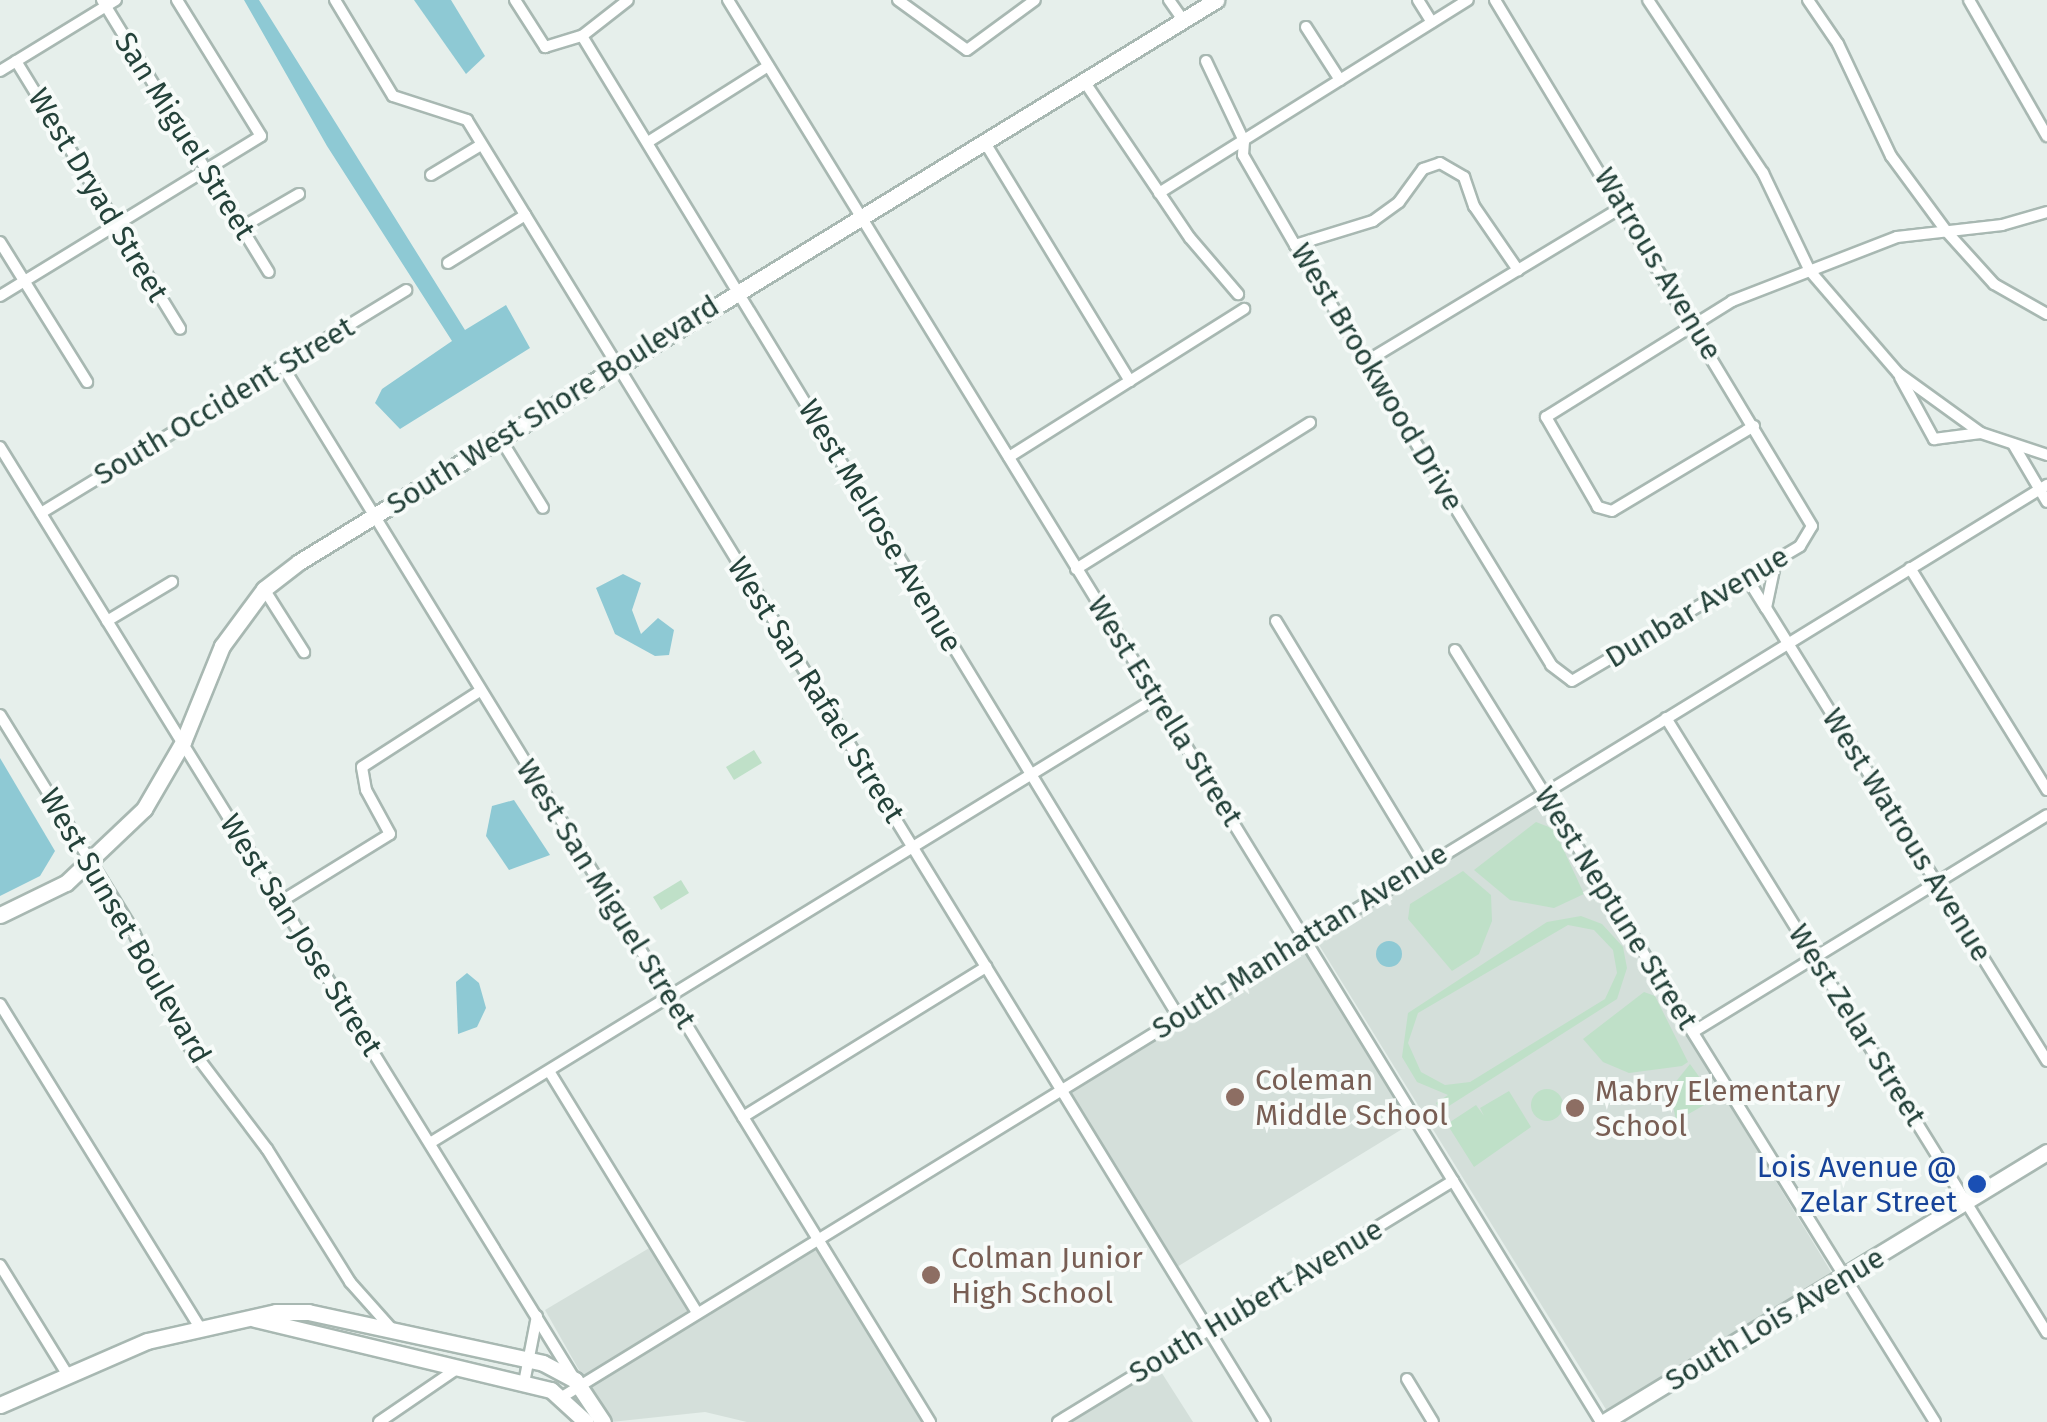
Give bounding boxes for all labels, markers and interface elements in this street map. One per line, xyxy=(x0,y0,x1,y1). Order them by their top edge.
street label: San Miguel Street xyxy=(107,26,263,246)
street label: West Dryad Street xyxy=(20,82,176,308)
street label: Watrous Avenue xyxy=(1586,161,1730,367)
street label: West Brookwood Drive xyxy=(1283,237,1471,517)
street label: South West Shore Boulevard xyxy=(380,288,726,522)
street label: South Occident Street xyxy=(87,309,361,493)
street label: West Melrose Avenue xyxy=(790,393,970,659)
street label: Dunbar Avenue xyxy=(1599,538,1795,676)
street label: West San Rafael Street xyxy=(720,551,912,829)
street label: West Estrella Street xyxy=(1080,589,1250,833)
street label: West Watrous Avenue xyxy=(1814,702,2000,968)
street label: West San Miguel Street xyxy=(508,753,704,1035)
street label: West Neptune Street xyxy=(1527,780,1705,1036)
street label: West Sunset Boulevard xyxy=(32,782,218,1070)
street label: West San Jose Street xyxy=(212,808,390,1062)
street label: South Manhattan Avenue xyxy=(1146,835,1454,1047)
street label: West Zelar Street xyxy=(1781,918,1933,1132)
place label: Coleman Middle School xyxy=(1255,1062,1448,1132)
place label: Mabry Elementary School xyxy=(1595,1073,1841,1144)
marker: Coleman Middle School xyxy=(1224,1086,1246,1108)
marker: Mabry Elementary School xyxy=(1564,1097,1586,1119)
place label: Lois Avenue @ Zelar Street xyxy=(1757,1149,1957,1220)
marker: Lois Avenue @ Zelar Street xyxy=(1966,1173,1988,1195)
street label: South Hubert Avenue xyxy=(1123,1211,1389,1391)
street label: South Lois Avenue xyxy=(1659,1239,1891,1399)
place label: Colman Junior High School xyxy=(951,1240,1143,1310)
marker: Colman Junior High School xyxy=(920,1264,942,1286)

